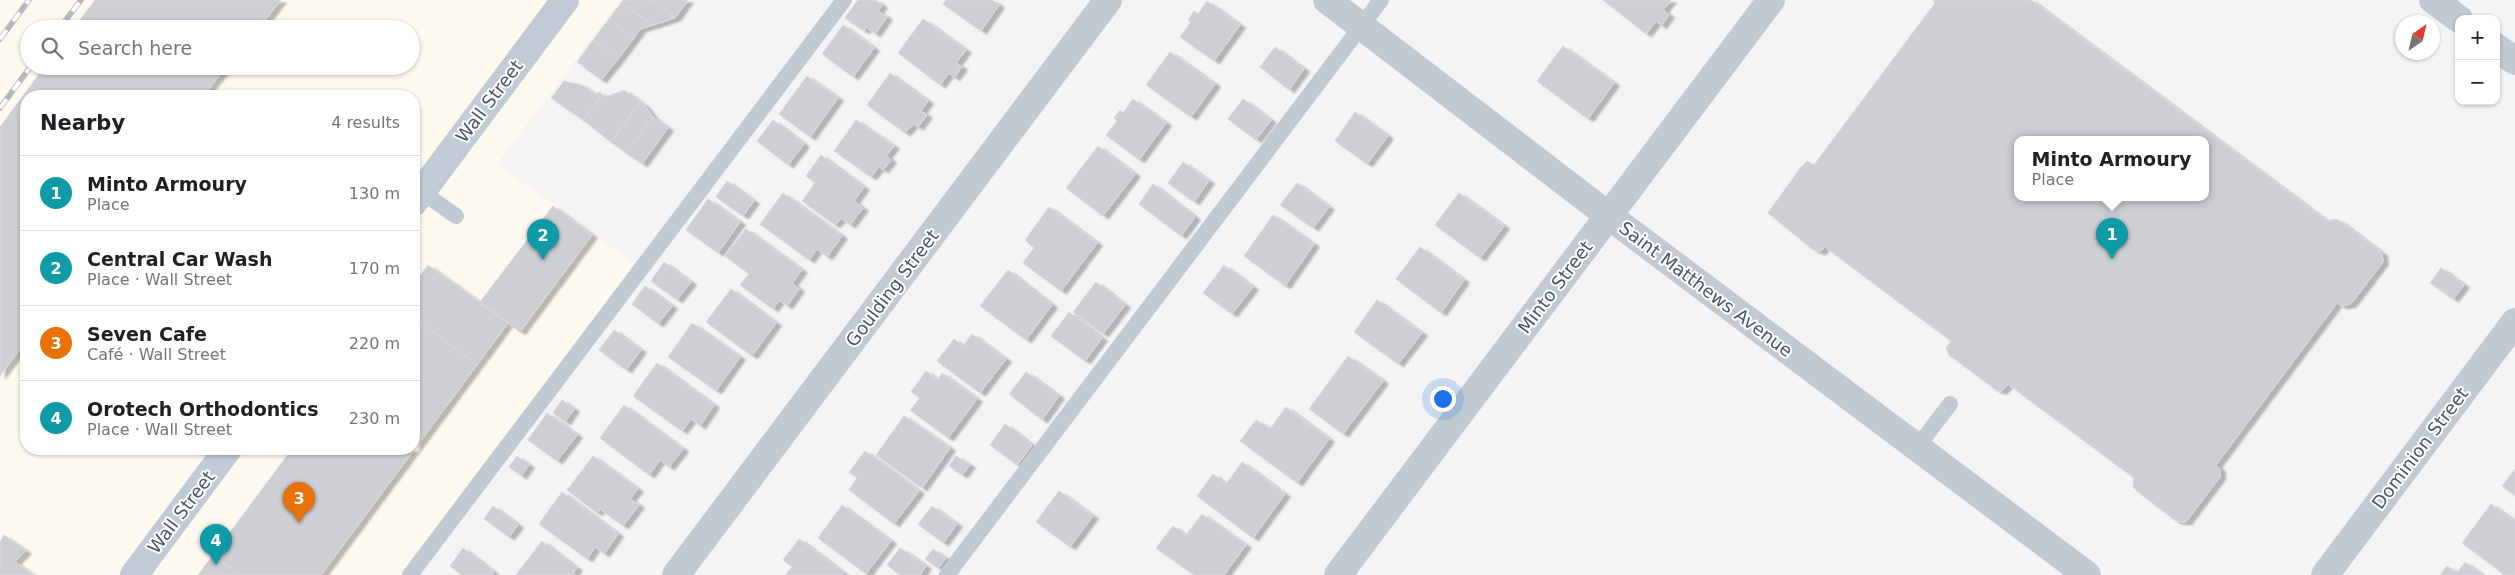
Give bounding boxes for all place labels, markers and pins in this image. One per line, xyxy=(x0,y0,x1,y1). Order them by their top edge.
pin: 1 xyxy=(2096,218,2128,259)
pin: 2 xyxy=(527,219,559,260)
pin: 3 xyxy=(283,482,315,523)
pin: 4 xyxy=(200,524,232,565)

